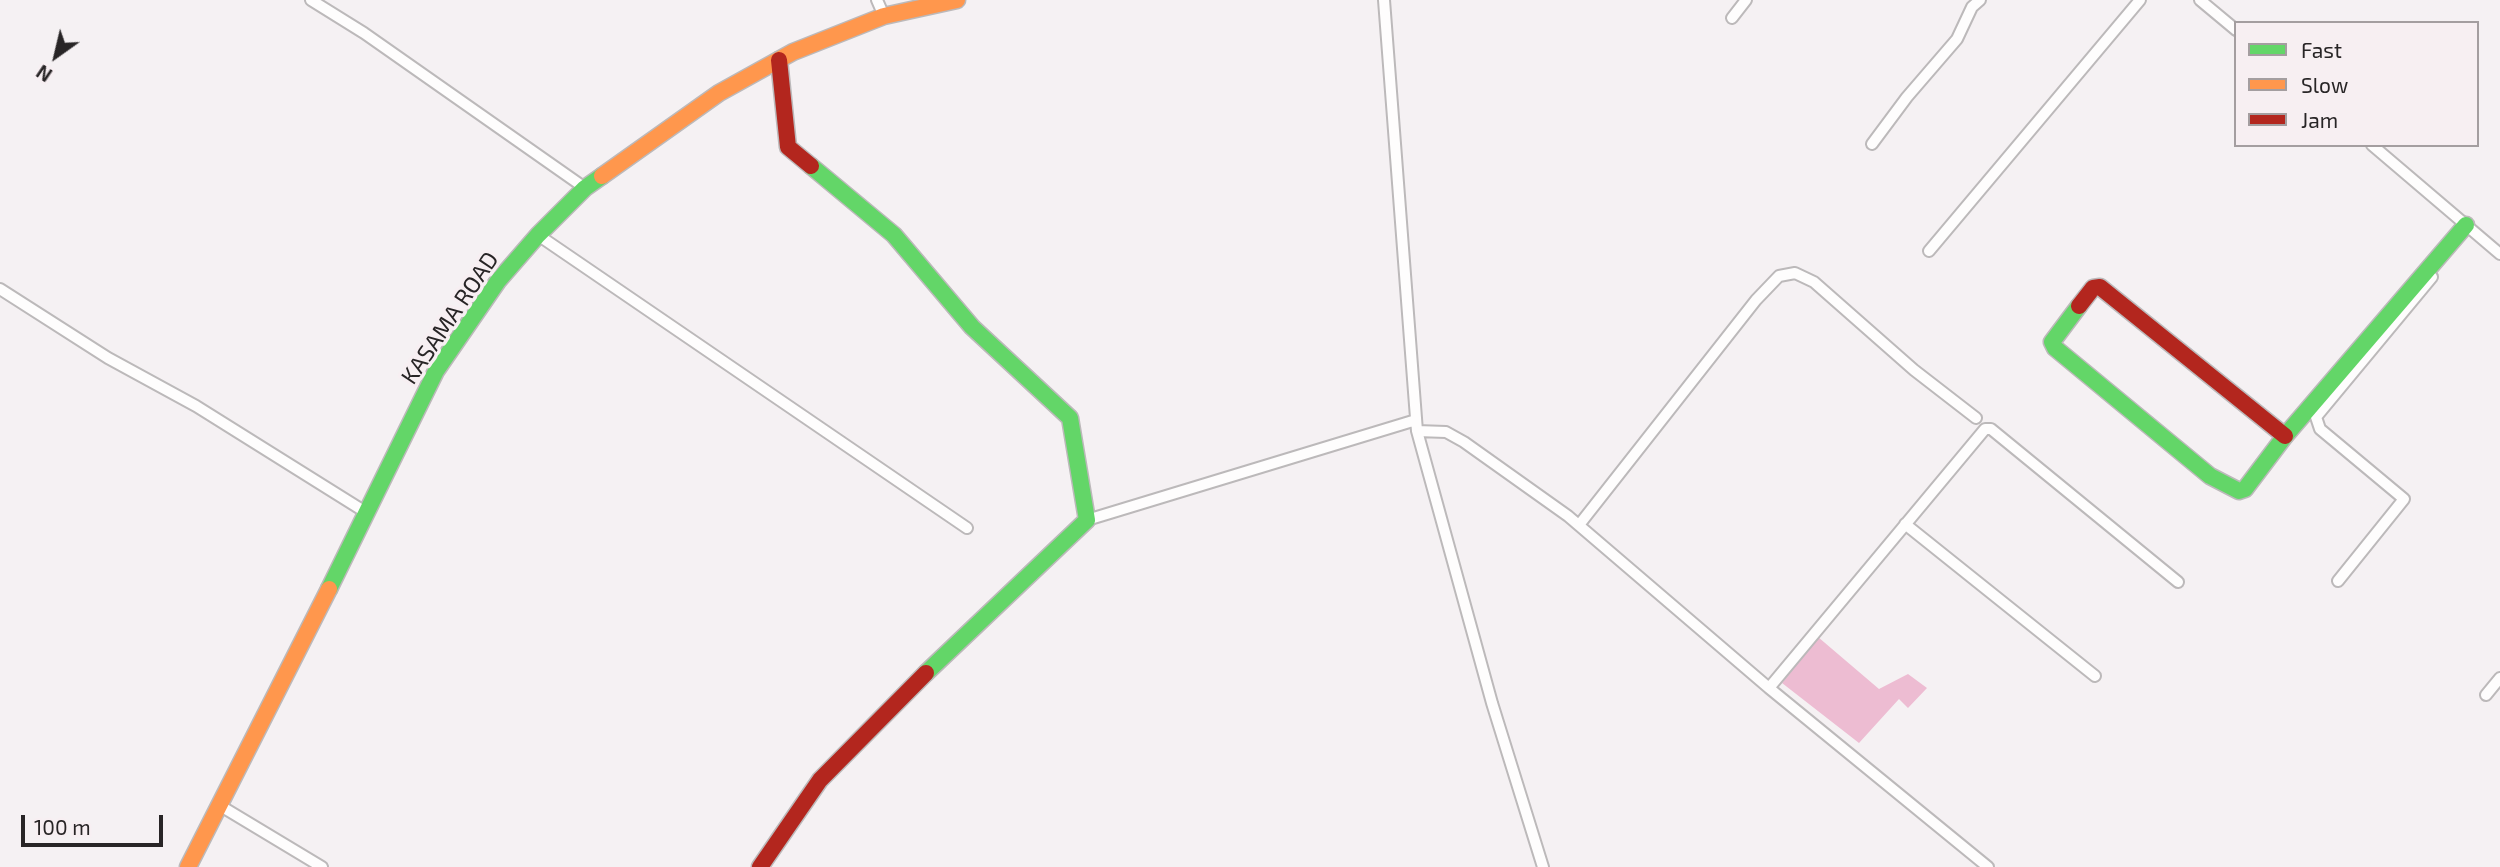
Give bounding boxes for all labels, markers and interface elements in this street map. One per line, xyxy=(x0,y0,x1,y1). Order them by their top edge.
north arrow xyxy=(21,21,91,91)
legend xyxy=(2234,21,2479,147)
text: Fast xyxy=(2301,37,2342,62)
text: N xyxy=(32,60,56,87)
text: Slow xyxy=(2301,72,2348,97)
text: Jam xyxy=(2301,107,2338,132)
street label: KASAMA ROAD xyxy=(396,247,504,389)
scale bar xyxy=(24,800,166,844)
text: 100 m xyxy=(34,814,91,839)

